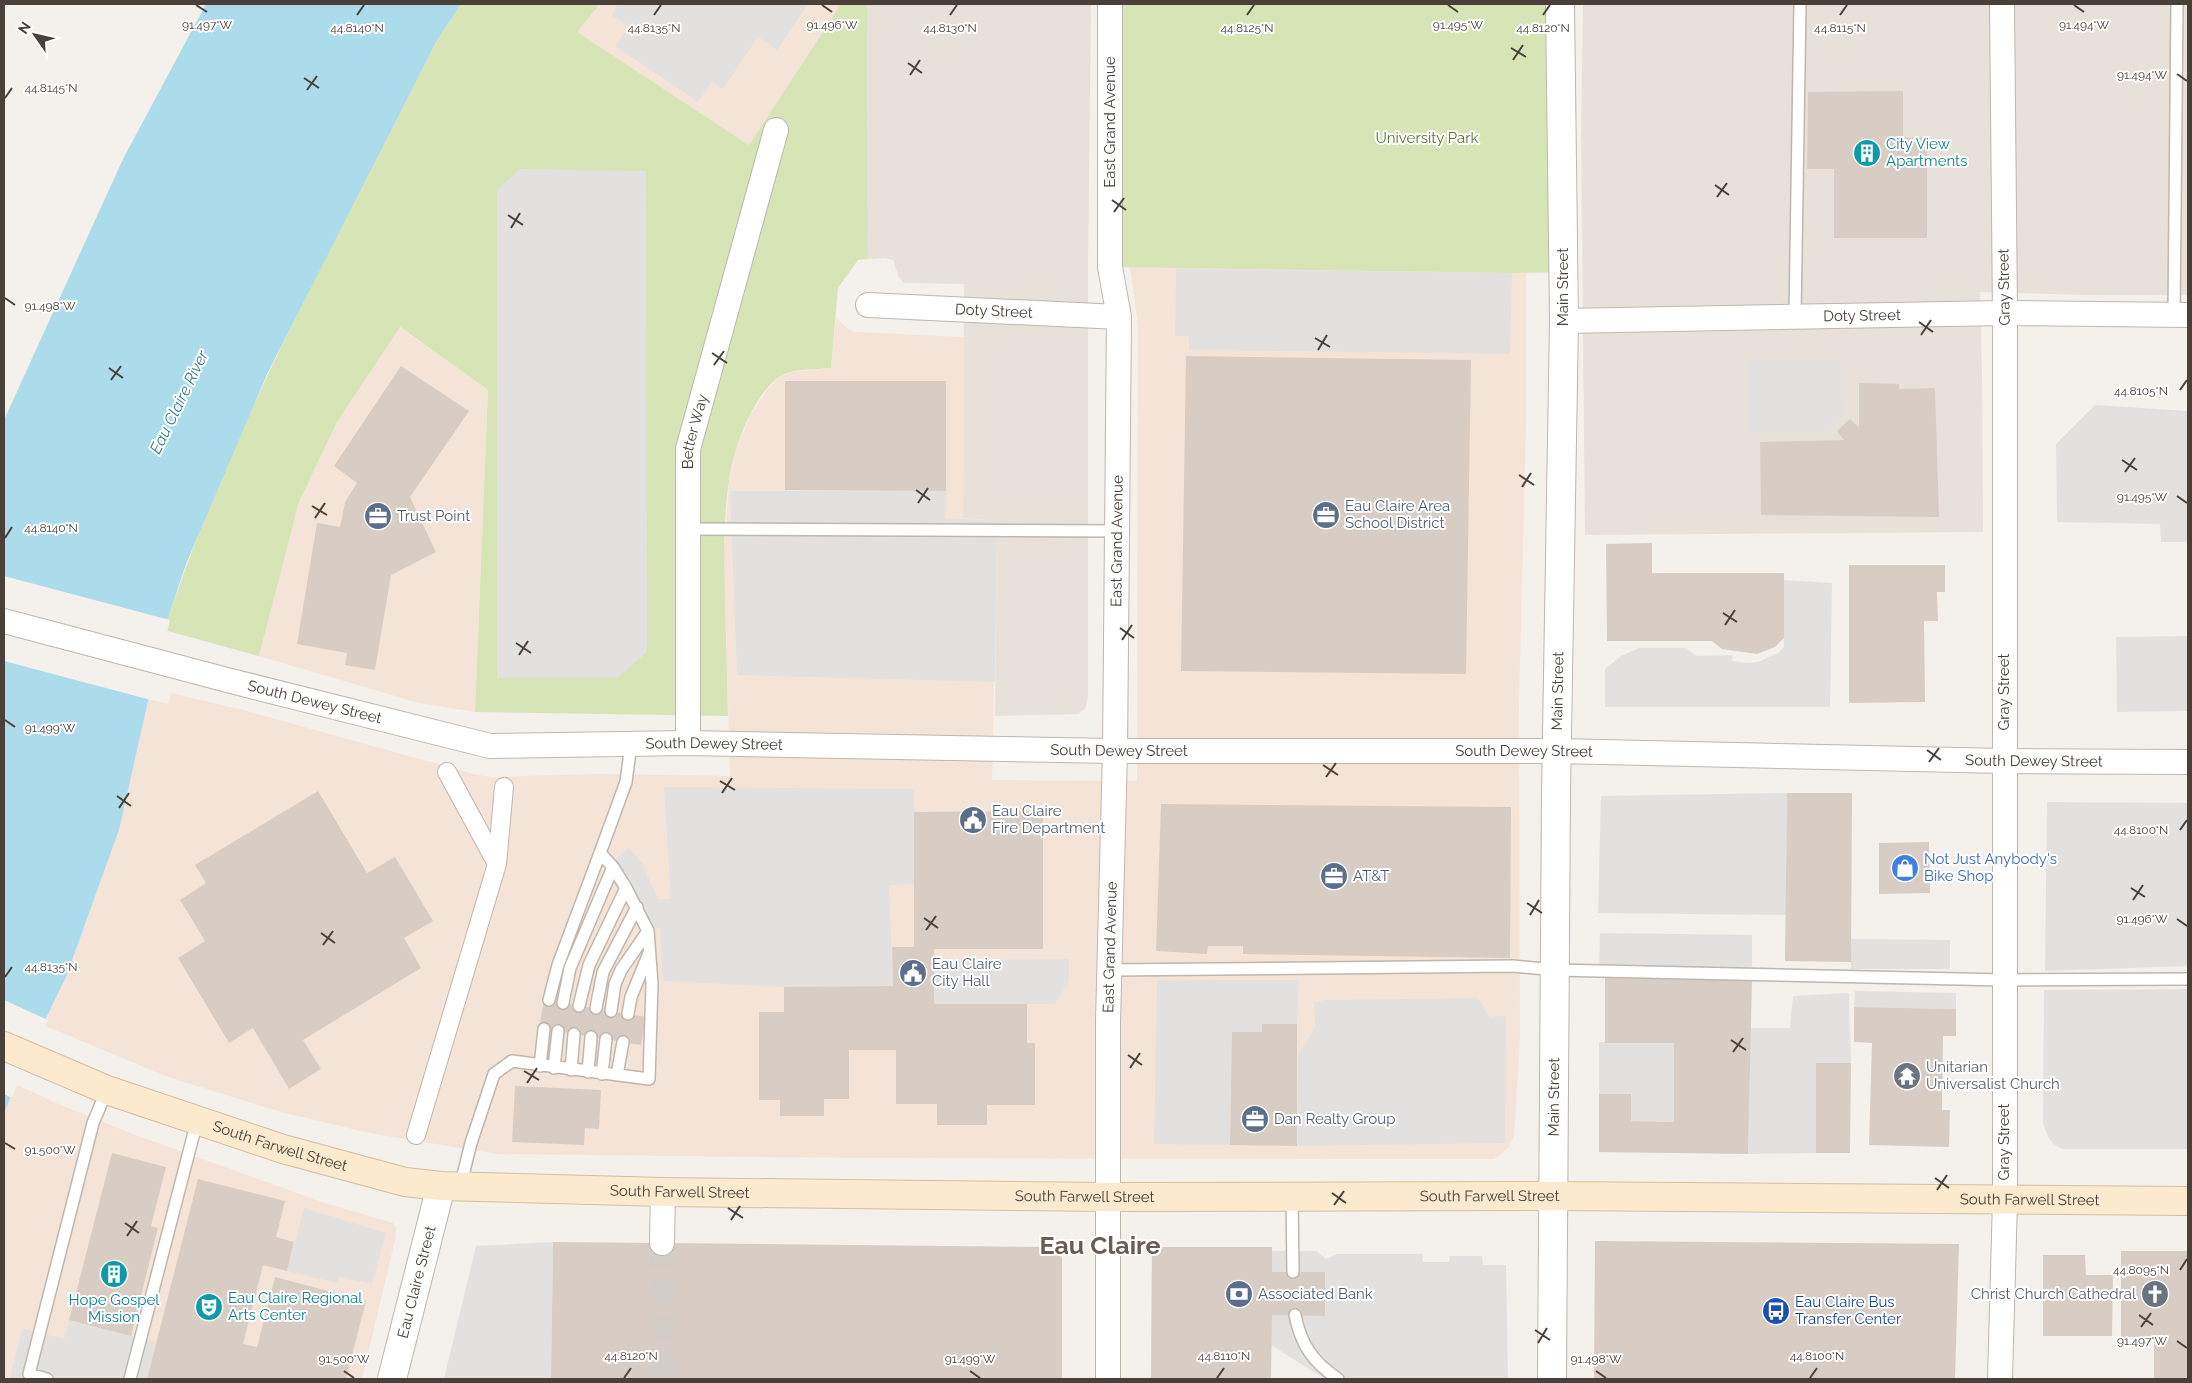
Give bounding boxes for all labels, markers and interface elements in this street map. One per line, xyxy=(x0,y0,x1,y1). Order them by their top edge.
north arrow xyxy=(10,10,60,60)
text: 91.497°W xyxy=(182,18,232,32)
text: 91.496°W xyxy=(806,18,858,32)
text: 91.495°W xyxy=(1433,18,1484,32)
text: 91.494°W xyxy=(2059,18,2110,32)
text: N xyxy=(15,19,34,37)
text: 44.8140°N xyxy=(330,21,384,35)
text: 44.8135°N xyxy=(627,21,681,35)
text: 44.8130°N xyxy=(923,21,977,35)
text: 44.8125°N xyxy=(1221,21,1273,35)
text: 44.8120°N xyxy=(1516,21,1570,35)
text: 44.8115°N xyxy=(1814,21,1866,35)
street label: East Grand Avenue xyxy=(1101,56,1119,188)
text: 91.494°W xyxy=(2117,68,2168,82)
text: 44.8145°N xyxy=(24,81,78,95)
park label: University Park xyxy=(1376,129,1478,147)
place label: City View Apartments xyxy=(1886,135,1967,170)
building icon: City View Apartments xyxy=(1852,138,1882,168)
street label: Main Street xyxy=(1554,248,1572,326)
street label: Gray Street xyxy=(1994,248,2014,326)
text: 91.498°W xyxy=(25,299,76,313)
street label: Doty Street xyxy=(955,300,1033,322)
street label: Doty Street xyxy=(1823,306,1901,325)
water label: Eau Claire River xyxy=(146,347,212,457)
text: 44.8105°N xyxy=(2114,384,2168,398)
street label: Better Way xyxy=(679,392,712,469)
street label: East Grand Avenue xyxy=(1107,475,1127,607)
text: 91.495°W xyxy=(2117,490,2168,504)
place label: Eau Claire Area School District xyxy=(1345,497,1450,532)
office icon: Eau Claire Area School District xyxy=(1311,500,1341,530)
office icon: Trust Point xyxy=(363,501,393,531)
place label: Trust Point xyxy=(397,507,470,525)
text: 44.8140°N xyxy=(24,521,78,535)
street label: Main Street xyxy=(1548,651,1567,731)
street label: Gray Street xyxy=(1995,653,2013,731)
street label: South Dewey Street xyxy=(246,677,384,727)
text: 91.499°W xyxy=(25,721,76,735)
street label: South Dewey Street xyxy=(645,734,783,754)
street label: South Dewey Street xyxy=(1050,741,1188,760)
street label: South Dewey Street xyxy=(1455,742,1593,761)
street label: South Dewey Street xyxy=(1965,751,2103,771)
place label: Eau Claire Fire Department xyxy=(992,802,1105,837)
public building icon: Eau Claire Fire Department xyxy=(958,805,988,835)
text: 44.8100°N xyxy=(2114,823,2168,837)
place label: Not Just Anybody's Bike Shop xyxy=(1924,850,2057,885)
shop icon: Not Just Anybody's Bike Shop xyxy=(1890,853,1920,883)
office icon: AT&T xyxy=(1319,861,1349,891)
place label: AT&T xyxy=(1353,867,1390,885)
street label: East Grand Avenue xyxy=(1099,881,1121,1013)
text: 91.496°W xyxy=(2116,912,2168,926)
place label: Eau Claire City Hall xyxy=(932,955,1002,990)
public building icon: Eau Claire City Hall xyxy=(898,958,928,988)
text: 44.8135°N xyxy=(24,960,78,974)
street label: Main Street xyxy=(1545,1058,1563,1136)
place label: Unitarian Universalist Church xyxy=(1926,1058,2060,1093)
temple icon: Unitarian Universalist Church xyxy=(1892,1061,1922,1091)
street label: Gray Street xyxy=(1995,1103,2013,1181)
office icon: Dan Realty Group xyxy=(1240,1104,1270,1134)
place label: Dan Realty Group xyxy=(1274,1110,1395,1128)
street label: South Farwell Street xyxy=(210,1117,349,1175)
text: 91.500°W xyxy=(24,1143,76,1157)
street label: South Farwell Street xyxy=(610,1182,750,1202)
street label: South Farwell Street xyxy=(1015,1187,1155,1206)
street label: South Farwell Street xyxy=(1420,1187,1560,1205)
street label: South Farwell Street xyxy=(1960,1190,2100,1209)
street label: Eau Claire Street xyxy=(394,1224,440,1340)
district label: Eau Claire xyxy=(1039,1230,1161,1260)
building icon: Hope Gospel Mission xyxy=(99,1259,129,1289)
text: 44.8095°N xyxy=(2113,1263,2169,1277)
bank icon: Associated Bank xyxy=(1224,1279,1254,1309)
church icon: Christ Church Cathedral xyxy=(2140,1279,2170,1309)
place label: Associated Bank xyxy=(1258,1285,1373,1303)
place label: Christ Church Cathedral xyxy=(1971,1285,2137,1303)
place label: Eau Claire Regional Arts Center xyxy=(228,1289,363,1324)
place label: Hope Gospel Mission xyxy=(69,1291,160,1326)
theatre icon: Eau Claire Regional Arts Center xyxy=(194,1292,224,1322)
place label: Eau Claire Bus Transfer Center xyxy=(1795,1293,1902,1328)
bus stop icon: Eau Claire Bus Transfer Center xyxy=(1761,1296,1791,1326)
text: 91.497°W xyxy=(2117,1334,2167,1348)
text: 44.8120°N xyxy=(604,1349,658,1363)
text: 44.8110°N xyxy=(1198,1349,1250,1363)
text: 44.8100°N xyxy=(1790,1349,1844,1363)
text: 91.500°W xyxy=(318,1352,370,1366)
text: 91.499°W xyxy=(945,1352,996,1366)
text: 91.498°W xyxy=(1571,1352,1622,1366)

